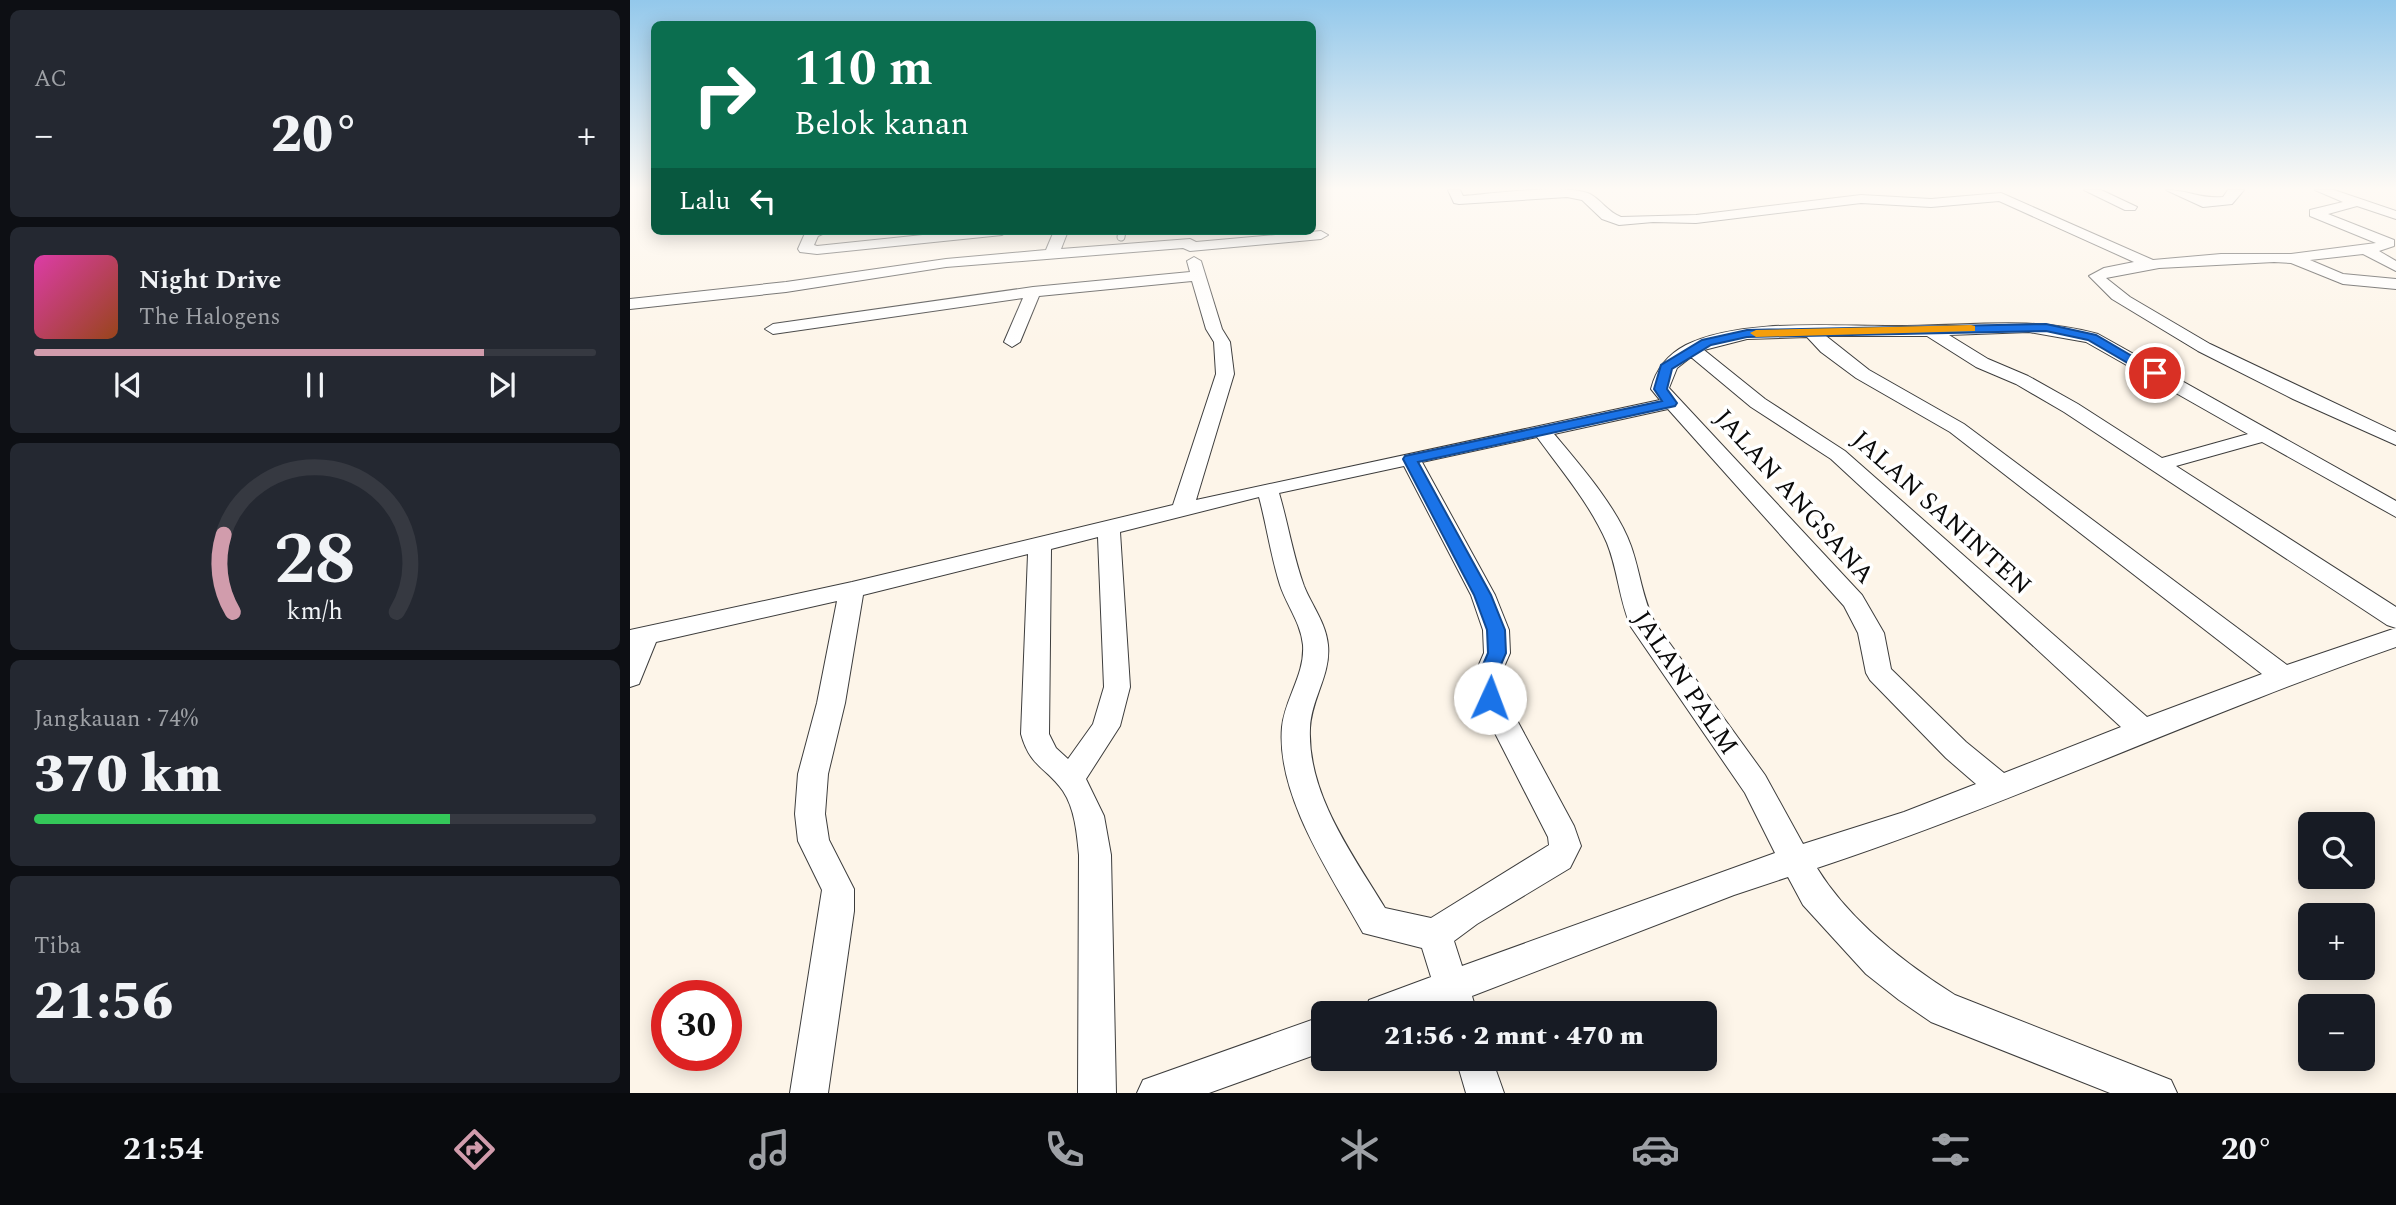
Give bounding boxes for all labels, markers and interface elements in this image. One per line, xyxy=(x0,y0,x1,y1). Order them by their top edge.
text: 110 m xyxy=(794,32,933,107)
icon: right xyxy=(679,49,770,140)
text: AC xyxy=(34,62,67,97)
text: 20° xyxy=(271,96,359,175)
text: Belok kanan xyxy=(794,100,969,149)
text: − xyxy=(34,107,53,165)
text: + xyxy=(577,107,596,165)
text: Lalu xyxy=(679,181,730,221)
icon: left xyxy=(744,182,782,220)
text: Night Drive xyxy=(139,260,281,300)
text: The Halogens xyxy=(139,300,281,335)
pin xyxy=(2125,343,2185,403)
icon: arrive xyxy=(2136,354,2174,392)
icon: previous xyxy=(109,366,147,404)
icon: pause xyxy=(296,366,334,404)
icon: next xyxy=(483,366,521,404)
street label: JALAN ANGSANA xyxy=(1704,400,1884,593)
street label: JALAN SANINTEN xyxy=(1842,421,2041,605)
text: 28 xyxy=(274,506,356,617)
text: km/h xyxy=(287,593,343,631)
street label: JALAN PALM xyxy=(1622,602,1748,763)
position arrow xyxy=(1453,661,1527,735)
text: Jangkauan · 74% xyxy=(34,702,198,737)
text: 370 km xyxy=(34,736,222,815)
map controls xyxy=(2298,812,2375,1071)
button: search xyxy=(2298,812,2375,889)
button: + xyxy=(2298,903,2375,980)
text: Tiba xyxy=(34,929,81,964)
text: 21:56 xyxy=(34,963,173,1042)
speed limit sign: 30 xyxy=(651,980,742,1071)
button: − xyxy=(2298,994,2375,1071)
text: 21:56 · 2 mnt · 470 m xyxy=(1384,1016,1644,1056)
text: 21:54 xyxy=(123,1125,203,1174)
icon: directions xyxy=(450,1125,499,1174)
icon: music xyxy=(745,1125,794,1174)
icon: phone xyxy=(1040,1125,1089,1174)
icon: climate xyxy=(1335,1125,1384,1174)
icon: car xyxy=(1631,1125,1680,1174)
icon: filters xyxy=(1926,1125,1975,1174)
text: 20° xyxy=(2221,1125,2273,1174)

